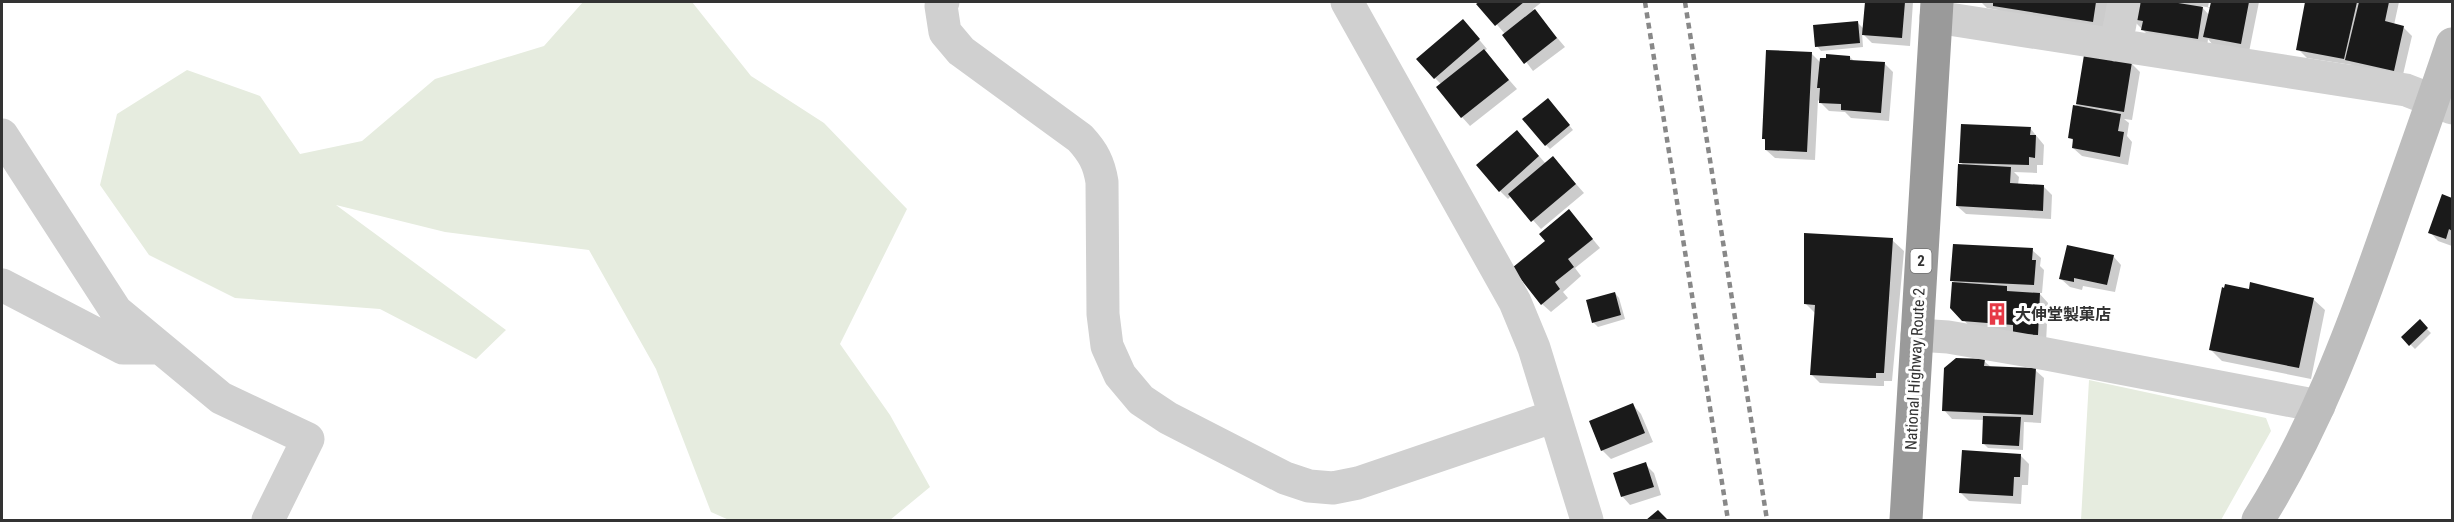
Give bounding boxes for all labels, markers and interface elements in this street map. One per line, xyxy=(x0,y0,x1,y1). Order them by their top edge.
road number: 2 xyxy=(1910,249,1932,273)
street label: National Highway Route 2 xyxy=(1901,287,1929,451)
building icon: 大伸堂製菓店 xyxy=(1984,301,2010,327)
place label: 大伸堂製菓店 xyxy=(2015,305,2111,324)

